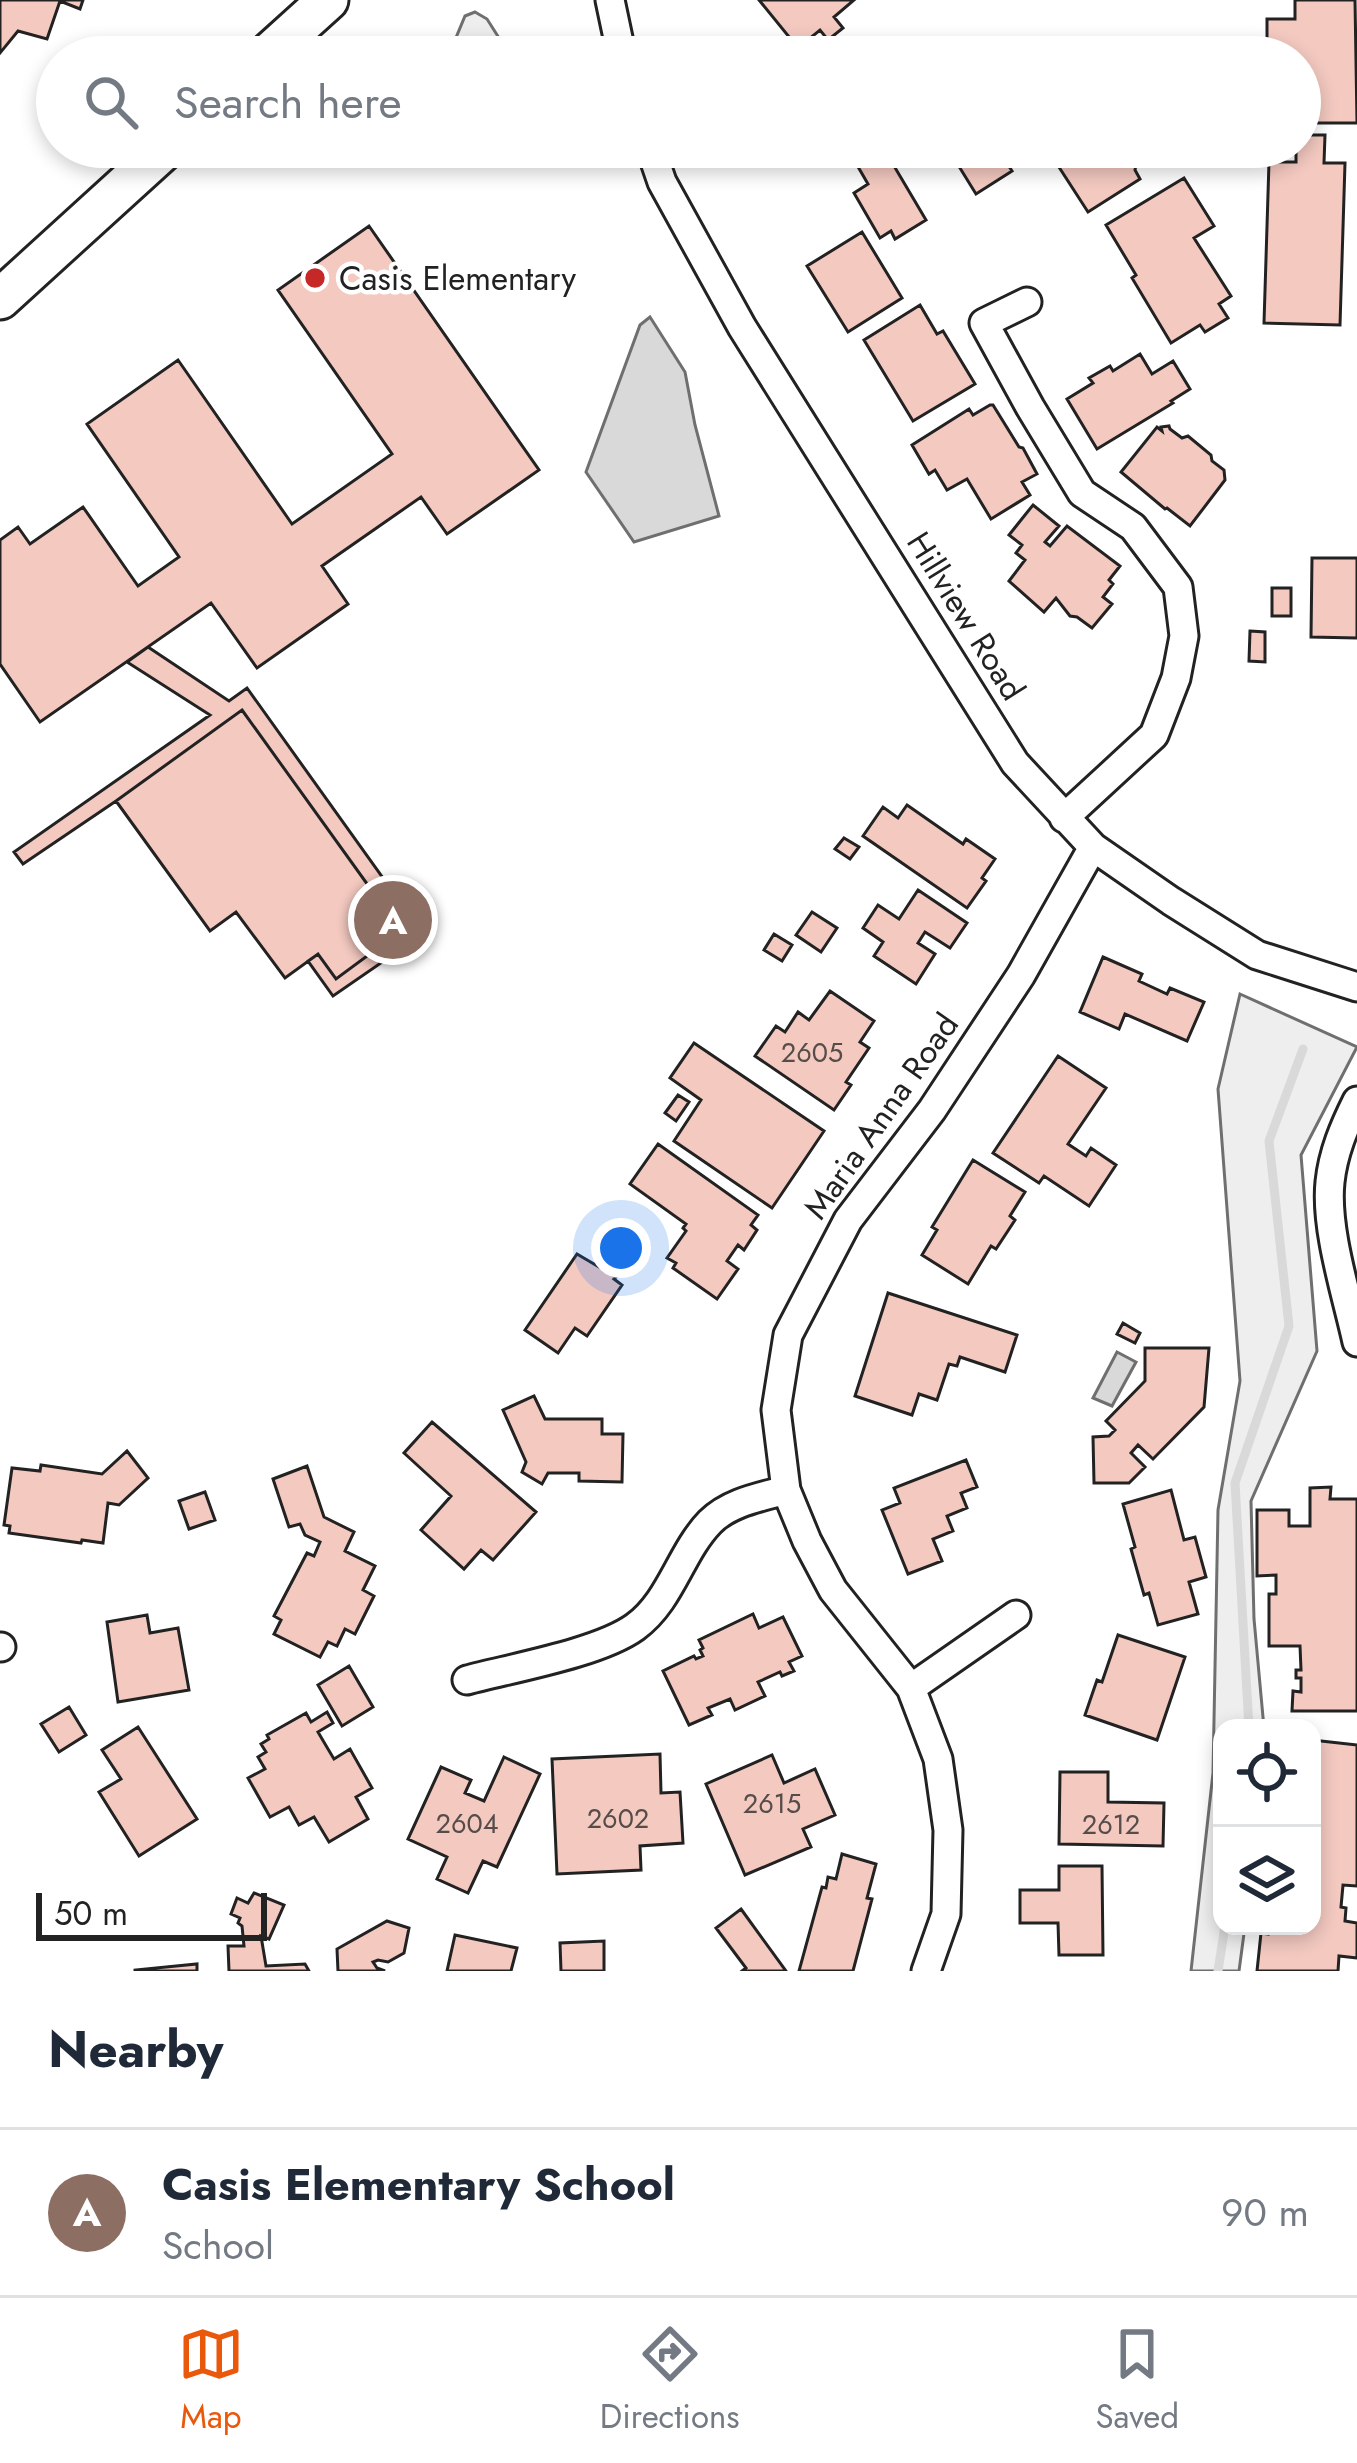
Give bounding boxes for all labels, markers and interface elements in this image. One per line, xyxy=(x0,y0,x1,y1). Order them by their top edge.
search box xyxy=(36,36,1321,168)
icon: search xyxy=(78,69,144,135)
text: Search here xyxy=(174,70,402,135)
place label: Casis Elementary xyxy=(339,255,576,302)
marker: Casis Elementary xyxy=(302,265,328,291)
street label: Hillview Road xyxy=(896,523,1036,709)
pin: A xyxy=(354,875,432,965)
street label: Maria Anna Road xyxy=(792,1004,970,1228)
house number: 2605 xyxy=(781,1033,843,1072)
your location xyxy=(591,1218,651,1278)
map controls xyxy=(1213,1719,1321,1935)
button: locate xyxy=(1213,1719,1321,1827)
house number: 2615 xyxy=(743,1784,801,1823)
house number: 2602 xyxy=(587,1799,649,1838)
house number: 2604 xyxy=(436,1804,498,1843)
house number: 2612 xyxy=(1082,1805,1140,1844)
button: layers xyxy=(1213,1827,1321,1935)
scale bar xyxy=(36,1887,267,1940)
text: 50 m xyxy=(54,1890,128,1937)
text: Nearby xyxy=(48,2012,223,2086)
text: Casis Elementary School xyxy=(162,2152,675,2217)
text: A xyxy=(73,2184,101,2241)
text: 90 m xyxy=(1221,2184,1309,2241)
text: School xyxy=(162,2217,274,2274)
tab: Map xyxy=(178,2321,244,2440)
tab: Directions xyxy=(600,2321,740,2440)
tab: Saved xyxy=(1095,2321,1179,2440)

